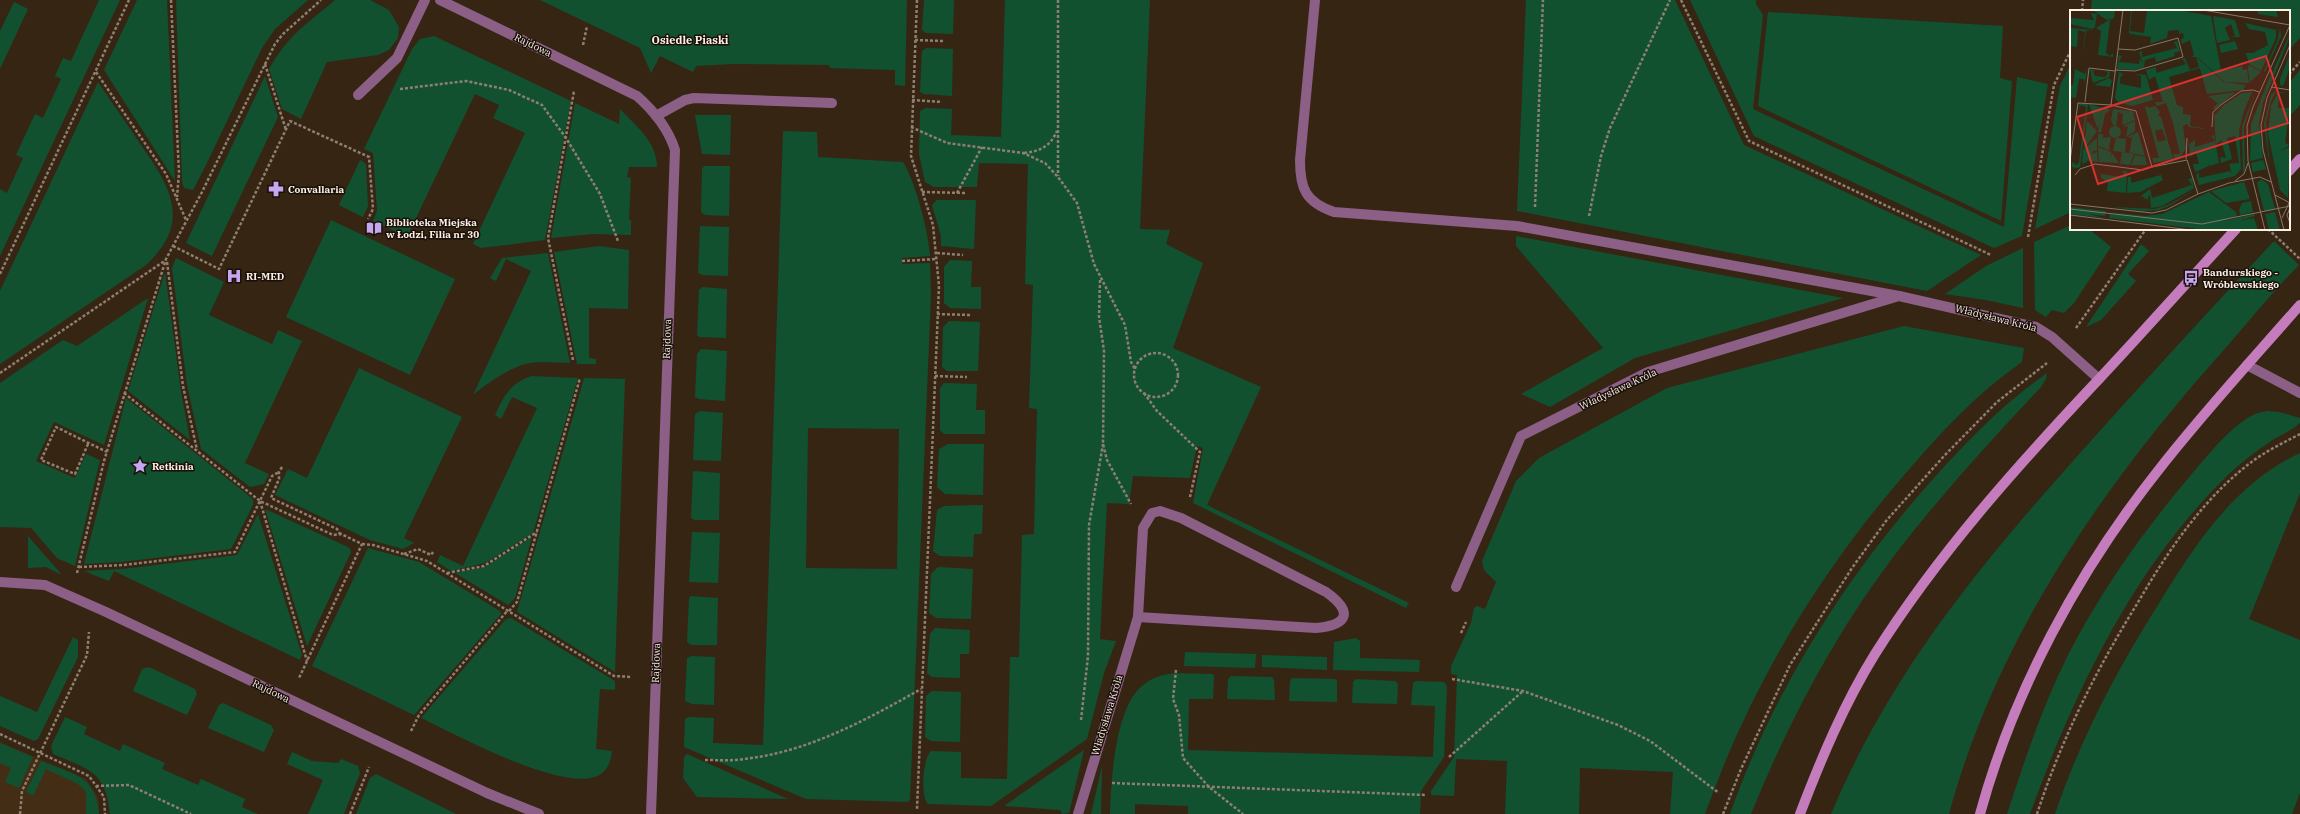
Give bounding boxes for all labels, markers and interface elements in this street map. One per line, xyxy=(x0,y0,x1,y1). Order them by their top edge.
inset map xyxy=(2070,10,2290,230)
street label: Rajdowa xyxy=(512,30,554,60)
district label: Osiedle Piaski xyxy=(652,33,729,47)
pharmacy icon: Convallaria xyxy=(267,180,285,198)
place label: Convallaria xyxy=(288,183,345,196)
place label: Biblioteka Miejska w Łodzi, Filia nr 30 xyxy=(386,216,479,241)
library icon: Biblioteka Miejska w Łodzi, Filia nr 30 xyxy=(365,219,383,237)
place label: Bandurskiego - Wróblewskiego xyxy=(2203,266,2279,291)
hospital icon: RI-MED xyxy=(225,267,243,285)
bus stop icon: Bandurskiego - Wróblewskiego xyxy=(2182,269,2200,287)
place label: RI-MED xyxy=(246,270,285,283)
street label: Władysława Króla xyxy=(1954,302,2039,335)
street label: Rajdowa xyxy=(660,318,674,359)
street label: Władysława Króla xyxy=(1577,365,1659,413)
place icon: Retkinia xyxy=(131,457,149,475)
place label: Retkinia xyxy=(152,460,194,473)
street label: Rajdowa xyxy=(649,642,663,683)
street label: Władysława Króla xyxy=(1089,672,1126,757)
street label: Rajdowa xyxy=(250,676,292,706)

